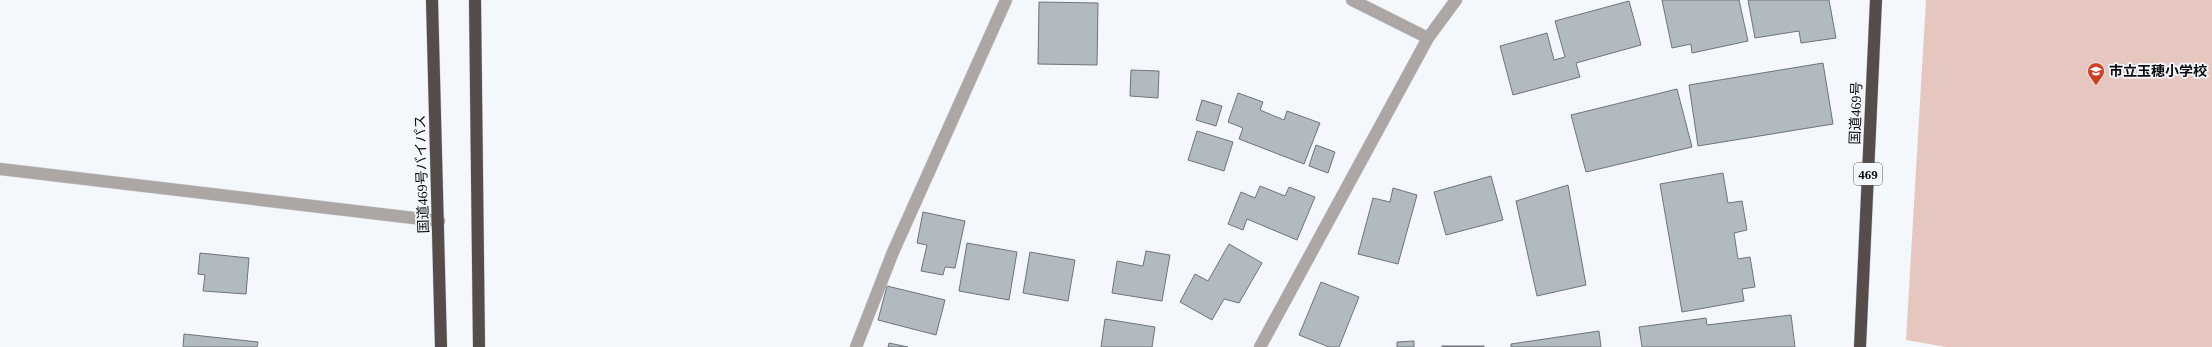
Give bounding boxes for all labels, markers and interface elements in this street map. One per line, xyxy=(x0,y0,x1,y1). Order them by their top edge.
school or university icon: 市立玉穂小学校 xyxy=(2086,61,2106,86)
place label: 市立玉穂小学校 xyxy=(2109,64,2207,79)
street label: 国道469号 xyxy=(1847,81,1865,145)
street label: 国道469号バイパス xyxy=(412,114,432,234)
road number: 469 xyxy=(1854,163,1882,185)

